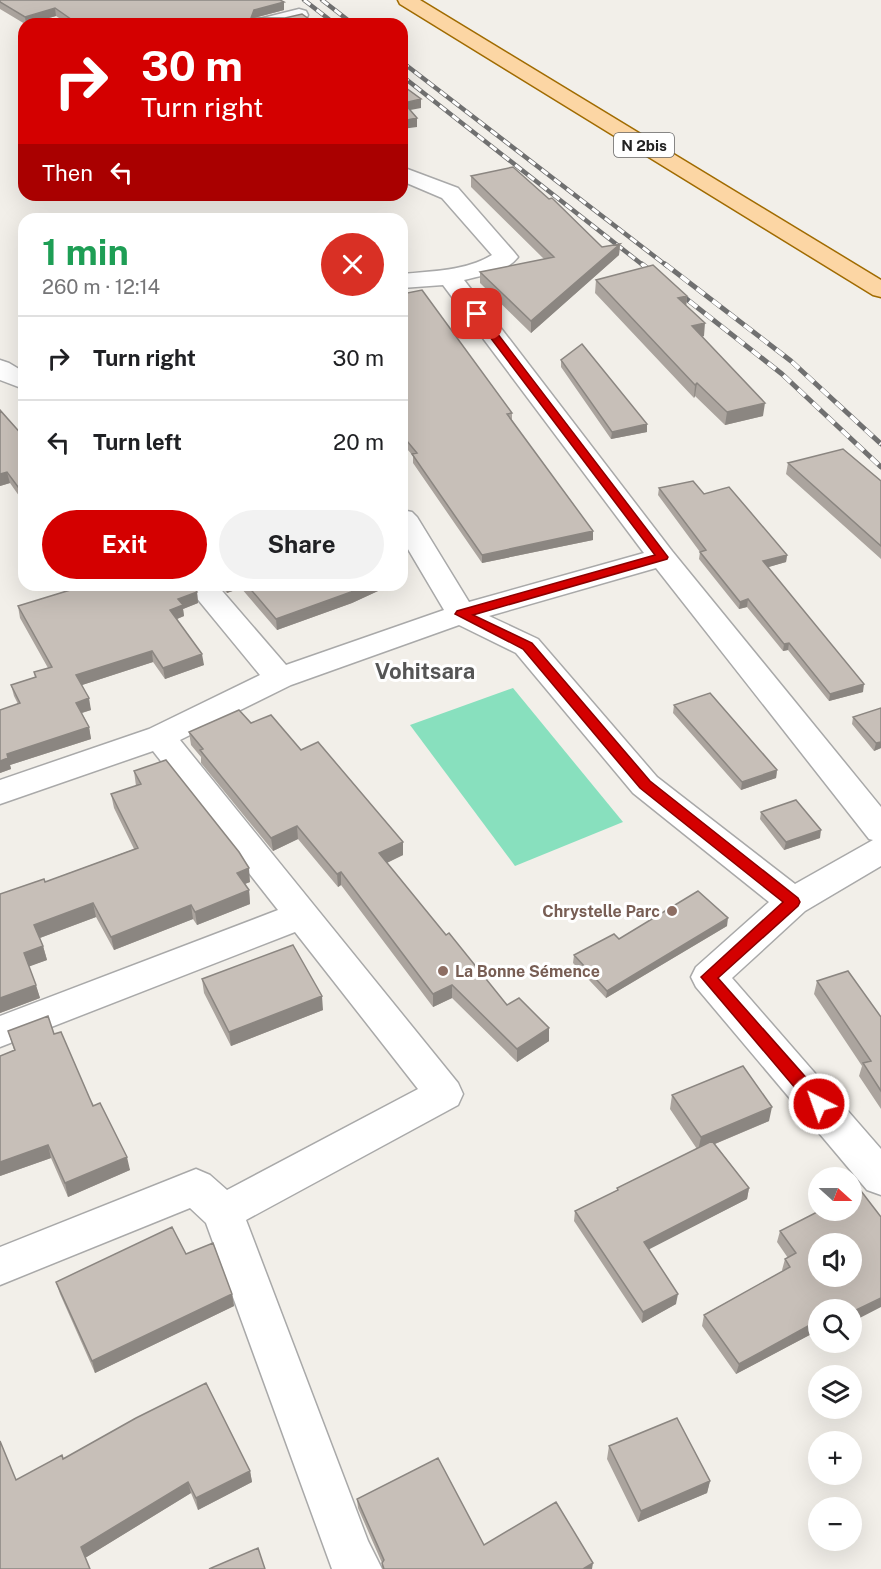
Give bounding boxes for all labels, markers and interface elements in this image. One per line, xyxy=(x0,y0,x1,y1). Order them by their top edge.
text: 30 m xyxy=(141,41,243,90)
icon: right xyxy=(42,42,120,120)
text: Turn right xyxy=(141,91,264,123)
road number: N 2bis xyxy=(614,133,674,157)
icon: left xyxy=(105,156,138,189)
text: Then xyxy=(42,160,93,186)
text: 1 min xyxy=(42,231,129,273)
button: close xyxy=(321,233,384,296)
text: 260 m · 12:14 xyxy=(42,275,160,299)
pin xyxy=(451,288,502,339)
icon: arrive xyxy=(460,297,493,330)
icon: right xyxy=(42,342,75,375)
text: Turn right xyxy=(93,345,196,371)
text: 30 m xyxy=(332,345,384,371)
icon: left xyxy=(42,426,75,459)
text: Turn left xyxy=(93,429,182,455)
text: 20 m xyxy=(333,429,384,455)
button: Exit xyxy=(42,510,207,579)
button: Share xyxy=(219,510,384,579)
district label: Vohitsara xyxy=(375,658,475,684)
place label: Chrystelle Parc xyxy=(542,902,660,921)
marker: Chrystelle Parc xyxy=(665,904,679,918)
place label: La Bonne Sémence xyxy=(455,962,600,981)
marker: La Bonne Sémence xyxy=(436,964,450,978)
position arrow xyxy=(787,1072,851,1136)
north arrow xyxy=(808,1167,862,1221)
map controls xyxy=(808,1167,862,1551)
button: sound xyxy=(808,1233,862,1287)
button: search xyxy=(808,1299,862,1353)
button: layers xyxy=(808,1365,862,1419)
button: + xyxy=(808,1431,862,1485)
button: − xyxy=(808,1497,862,1551)

